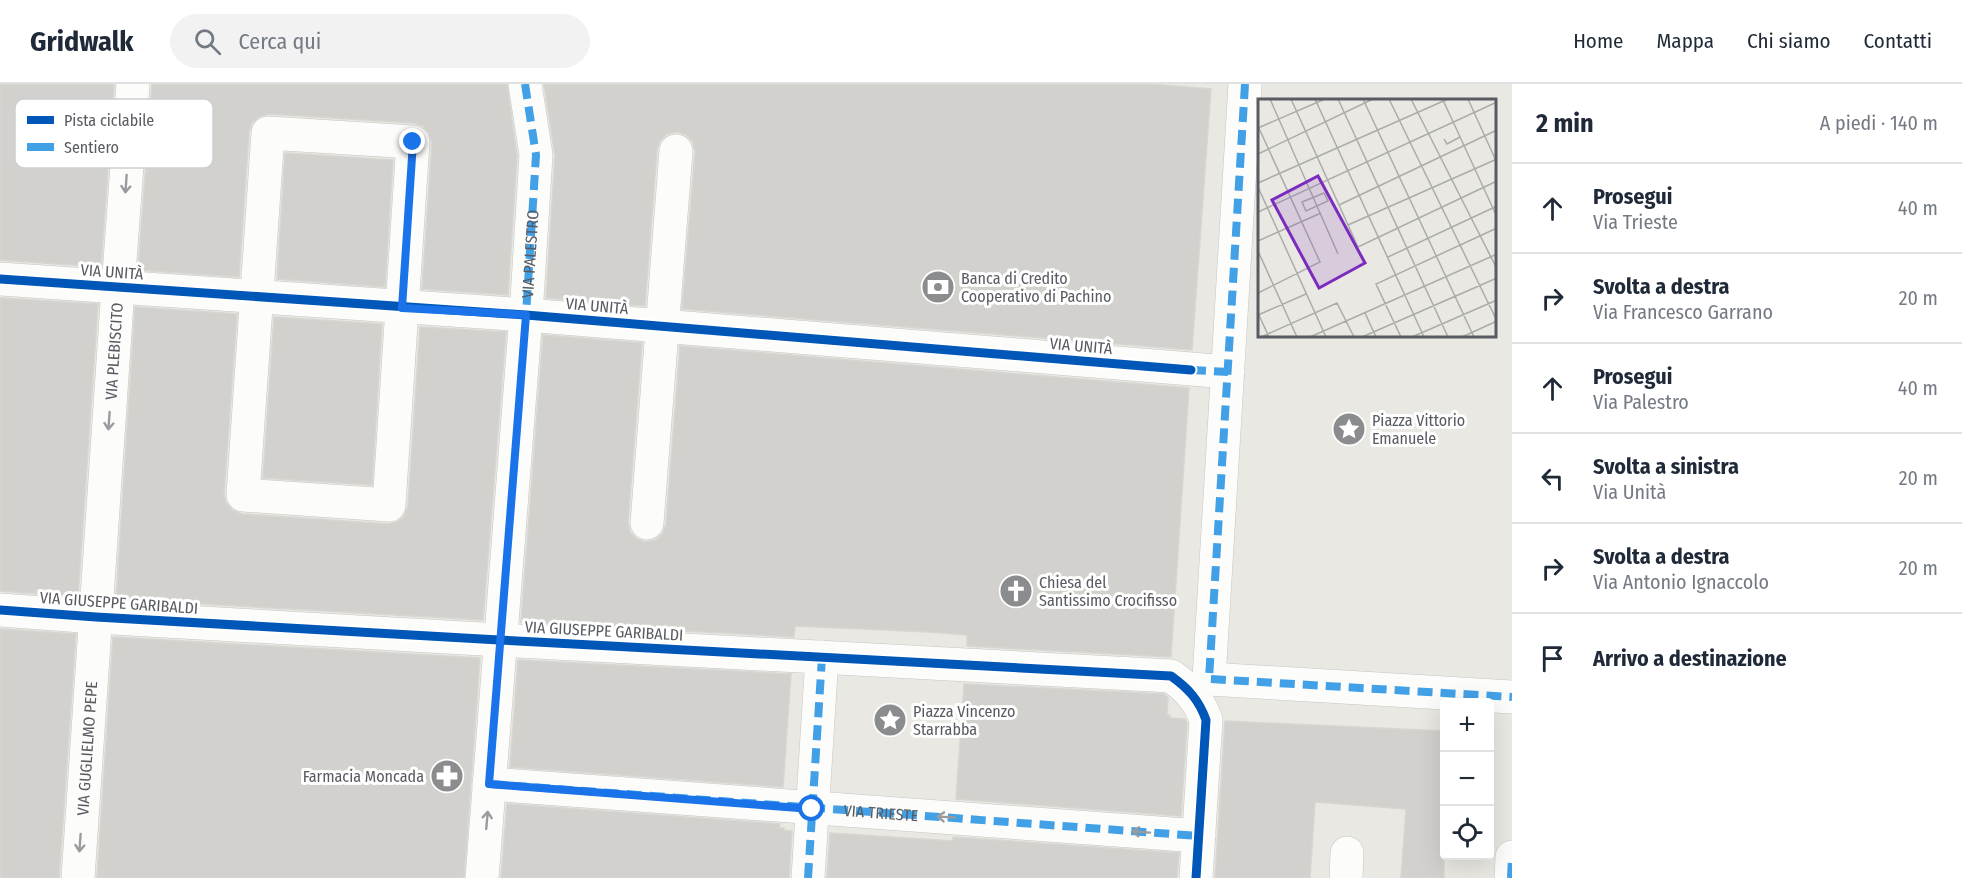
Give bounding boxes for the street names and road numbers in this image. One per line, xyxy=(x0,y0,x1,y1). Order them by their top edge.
street label: VIA PALESTRO xyxy=(518,209,542,299)
street label: VIA UNITÀ xyxy=(80,260,145,284)
street label: VIA UNITÀ xyxy=(565,294,630,318)
street label: VIA PLEBISCITO xyxy=(101,302,126,401)
street label: VIA UNITÀ xyxy=(1049,334,1114,358)
street label: VIA GIUSEPPE GARIBALDI xyxy=(39,588,199,618)
street label: VIA GIUSEPPE GARIBALDI xyxy=(524,617,684,645)
street label: VIA GUGLIELMO PEPE xyxy=(73,680,101,816)
street label: VIA TRIESTE xyxy=(843,800,919,825)

